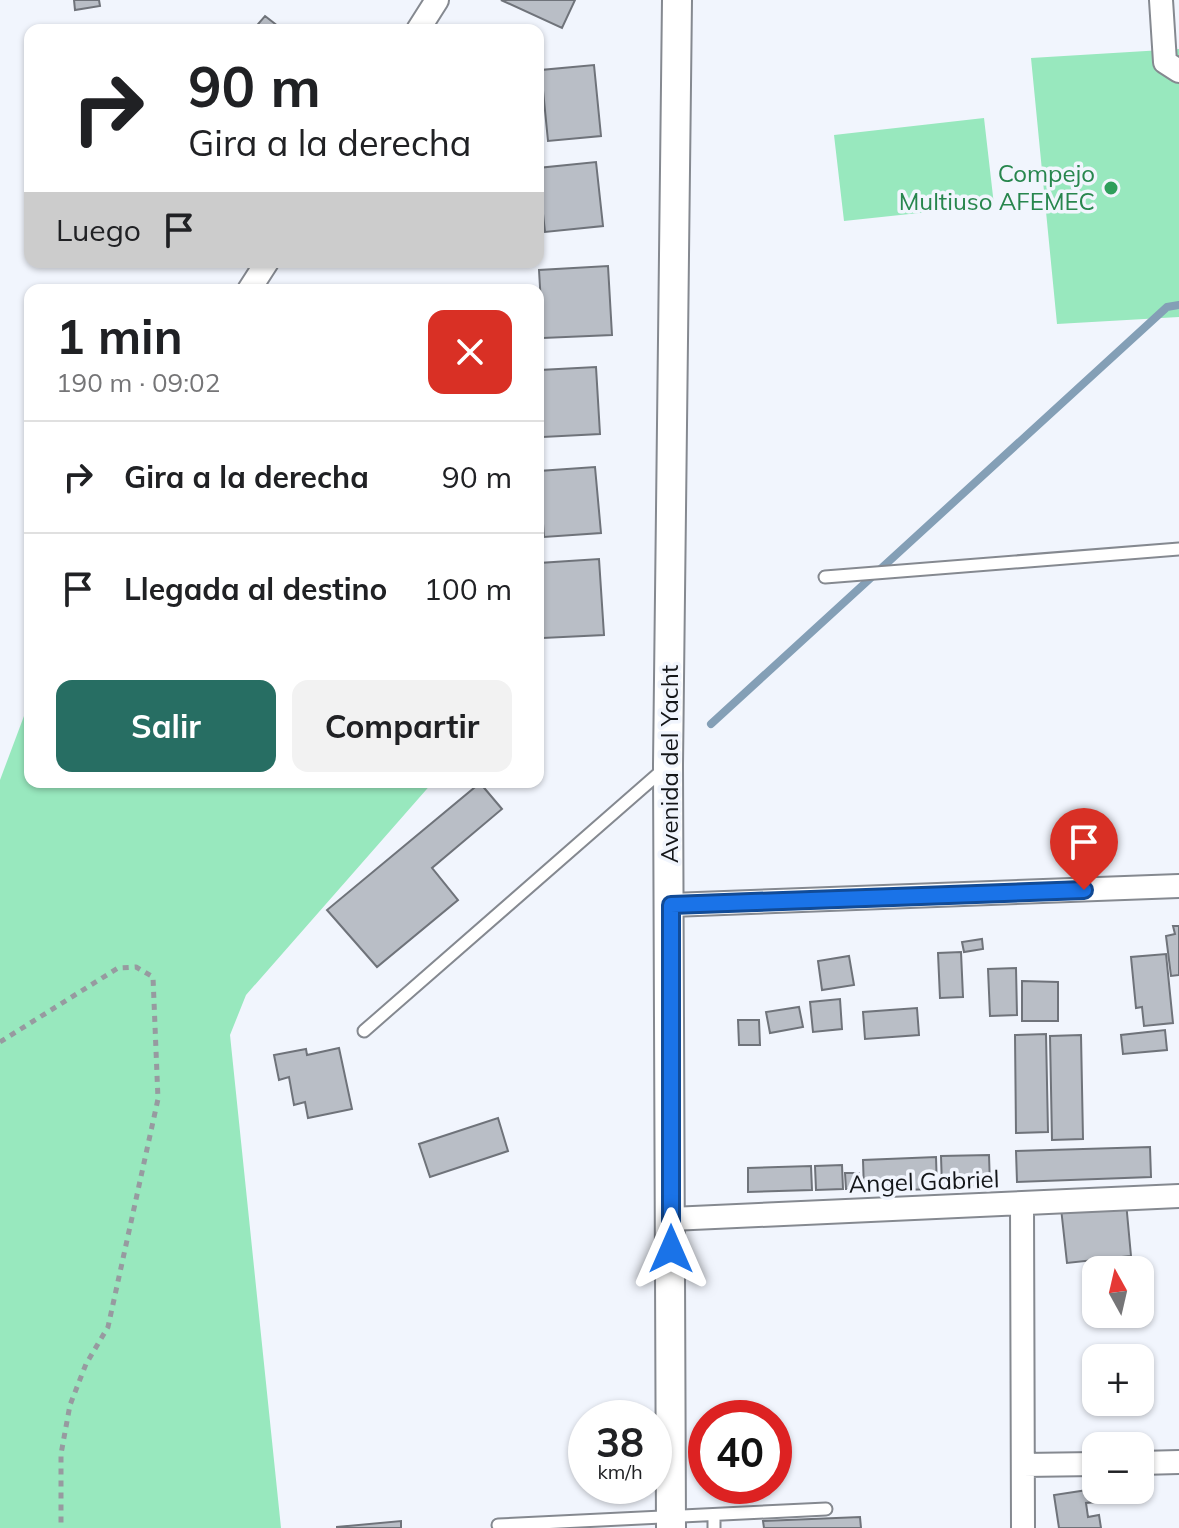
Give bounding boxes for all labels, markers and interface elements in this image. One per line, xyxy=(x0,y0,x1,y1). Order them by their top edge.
text: 90 m xyxy=(188,51,321,121)
icon: right xyxy=(56,56,160,160)
text: Gira a la derecha xyxy=(188,120,471,165)
place label: Compejo Multiuso AFEMEC xyxy=(899,158,1095,216)
marker: Compejo Multiuso AFEMEC xyxy=(1102,179,1120,197)
icon: arrive xyxy=(157,208,201,252)
text: Luego xyxy=(56,211,141,249)
text: 1 min xyxy=(56,306,183,366)
button: close xyxy=(428,310,512,394)
text: 190 m · 09:02 xyxy=(56,366,220,399)
icon: right xyxy=(56,455,100,499)
text: Gira a la derecha xyxy=(124,458,369,496)
text: 90 m xyxy=(442,458,512,496)
icon: arrive xyxy=(56,567,100,611)
text: Llegada al destino xyxy=(124,570,387,608)
text: 100 m xyxy=(424,570,512,608)
street label: Avenida del Yacht xyxy=(654,665,684,863)
button: Salir xyxy=(56,680,276,772)
button: Compartir xyxy=(292,680,512,772)
pin xyxy=(1050,808,1118,890)
icon: arrive xyxy=(1062,820,1106,864)
street label: Angel Gabriel xyxy=(848,1163,1000,1199)
position arrow xyxy=(629,1207,713,1291)
north arrow xyxy=(1082,1256,1154,1328)
map controls xyxy=(1082,1256,1154,1504)
button: + xyxy=(1082,1344,1154,1416)
speed limit sign: 40 xyxy=(688,1400,792,1504)
text: 38 xyxy=(596,1417,644,1467)
button: − xyxy=(1082,1432,1154,1504)
text: km/h xyxy=(597,1459,643,1484)

